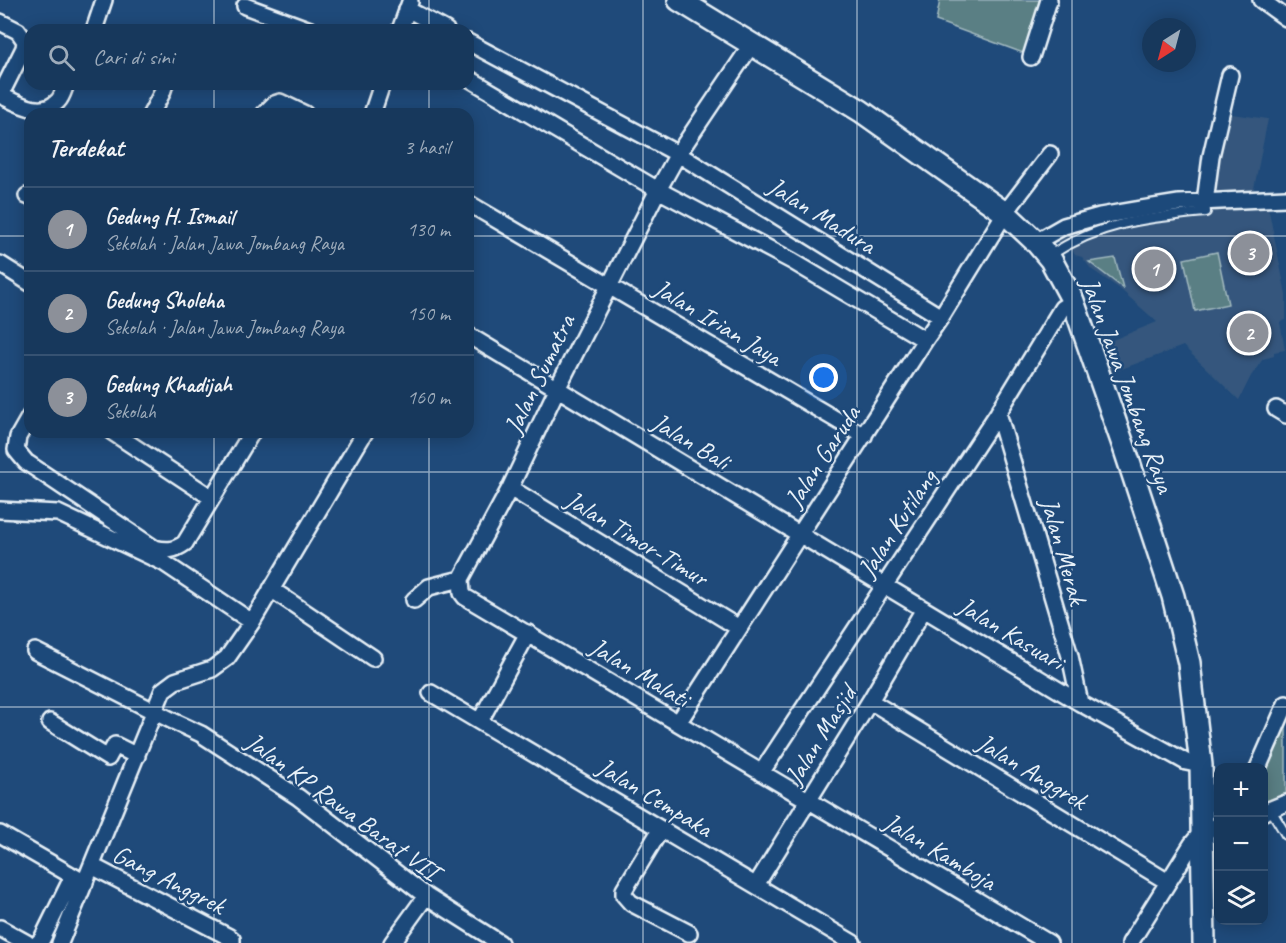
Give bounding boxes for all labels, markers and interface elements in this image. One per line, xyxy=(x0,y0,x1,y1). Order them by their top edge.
north arrow xyxy=(1142,18,1196,72)
search box xyxy=(24,24,474,90)
icon: search xyxy=(45,41,78,74)
text: Cari di sini xyxy=(93,43,174,71)
text: Terdekat xyxy=(48,131,124,164)
text: 3 hasil xyxy=(404,135,450,160)
street label: Jalan Madura xyxy=(760,168,883,262)
text: Gedung H. Ismail xyxy=(105,203,234,231)
text: 1 xyxy=(63,217,72,242)
text: 130 m xyxy=(407,217,450,242)
pin: 3 xyxy=(1230,230,1270,276)
text: Sekolah · Jalan Jawa Jombang Raya xyxy=(105,231,344,256)
pin: 1 xyxy=(1134,246,1174,292)
street label: Jalan Irian Jaya xyxy=(646,270,790,375)
street label: Jalan Jawa Jombang Raya xyxy=(1073,271,1182,499)
text: Gedung Sholeha xyxy=(105,287,224,315)
text: 2 xyxy=(63,301,72,326)
text: 150 m xyxy=(407,301,450,326)
street label: Jalan Sumatra xyxy=(496,308,583,441)
pin: 2 xyxy=(1230,310,1268,356)
text: Sekolah · Jalan Jawa Jombang Raya xyxy=(105,315,344,340)
your location xyxy=(809,363,838,392)
text: Gedung Khadijah xyxy=(105,371,232,399)
text: 3 xyxy=(63,385,72,410)
text: 160 m xyxy=(407,385,450,410)
street label: Jalan Garuda xyxy=(776,398,868,515)
text: Sekolah xyxy=(105,399,156,424)
street label: Jalan Bali xyxy=(644,404,738,479)
street label: Jalan Kutilang xyxy=(849,462,946,585)
street label: Jalan Timor-Timur xyxy=(558,482,715,595)
street label: Jalan Merak xyxy=(1032,492,1095,611)
street label: Jalan Kasuari xyxy=(950,588,1072,680)
street label: Jalan Malati xyxy=(582,629,698,717)
street label: Jalan Masjid xyxy=(776,676,866,793)
street label: Jalan KP Rawa Barat VII xyxy=(238,724,451,891)
street label: Jalan Anggrek xyxy=(969,725,1095,818)
street label: Jalan Cempaka xyxy=(589,749,720,845)
map controls xyxy=(1214,763,1268,925)
button: + xyxy=(1214,763,1268,817)
street label: Jalan Kamboja xyxy=(876,804,1003,899)
button: − xyxy=(1214,817,1268,871)
street label: Gang Anggrek xyxy=(107,837,233,923)
button: layers xyxy=(1214,871,1268,925)

